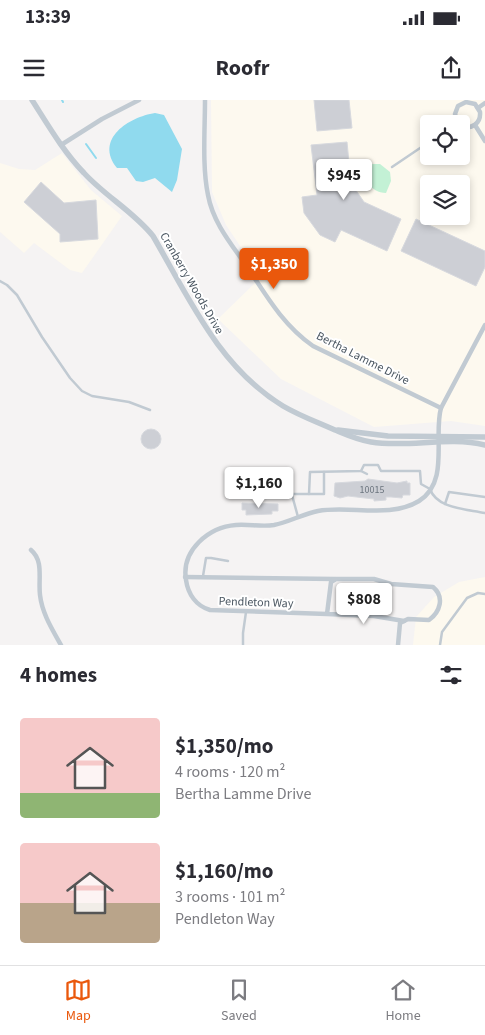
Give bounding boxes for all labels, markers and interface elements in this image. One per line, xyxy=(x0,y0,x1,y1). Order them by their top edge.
text: 13:39 xyxy=(25,4,71,31)
text: Roofr xyxy=(216,52,269,84)
icon: menu xyxy=(20,54,48,82)
icon: share xyxy=(437,54,465,82)
map controls xyxy=(420,115,470,225)
button: locate xyxy=(420,115,470,165)
pin: $945 xyxy=(314,158,374,201)
text: $945 xyxy=(327,164,361,186)
button: layers xyxy=(420,175,470,225)
street label: Cranberry Woods Drive xyxy=(155,229,228,337)
pin: $1,350 xyxy=(233,248,315,290)
text: $1,350 xyxy=(250,253,298,275)
street label: Bertha Lamme Drive xyxy=(313,328,412,389)
pin: $1,160 xyxy=(218,466,300,509)
text: $1,160 xyxy=(235,472,283,494)
house number: 10015 xyxy=(360,483,384,497)
pin: $808 xyxy=(334,582,394,625)
text: $808 xyxy=(347,588,381,610)
street label: Pendleton Way xyxy=(218,593,294,612)
text: 4 homes xyxy=(20,660,97,690)
icon: filters xyxy=(437,661,465,689)
text: $1,350/mo xyxy=(175,731,274,761)
icon: home xyxy=(60,738,120,798)
text: 4 rooms · 120 m² xyxy=(175,761,285,783)
text: Bertha Lamme Drive xyxy=(175,783,311,805)
text: $1,160/mo xyxy=(175,856,274,886)
icon: home xyxy=(60,863,120,923)
text: 3 rooms · 101 m² xyxy=(175,886,285,908)
text: Pendleton Way xyxy=(175,908,275,930)
tab: Map xyxy=(64,976,92,1026)
tab: Saved xyxy=(221,976,257,1026)
tab: Home xyxy=(385,976,421,1026)

